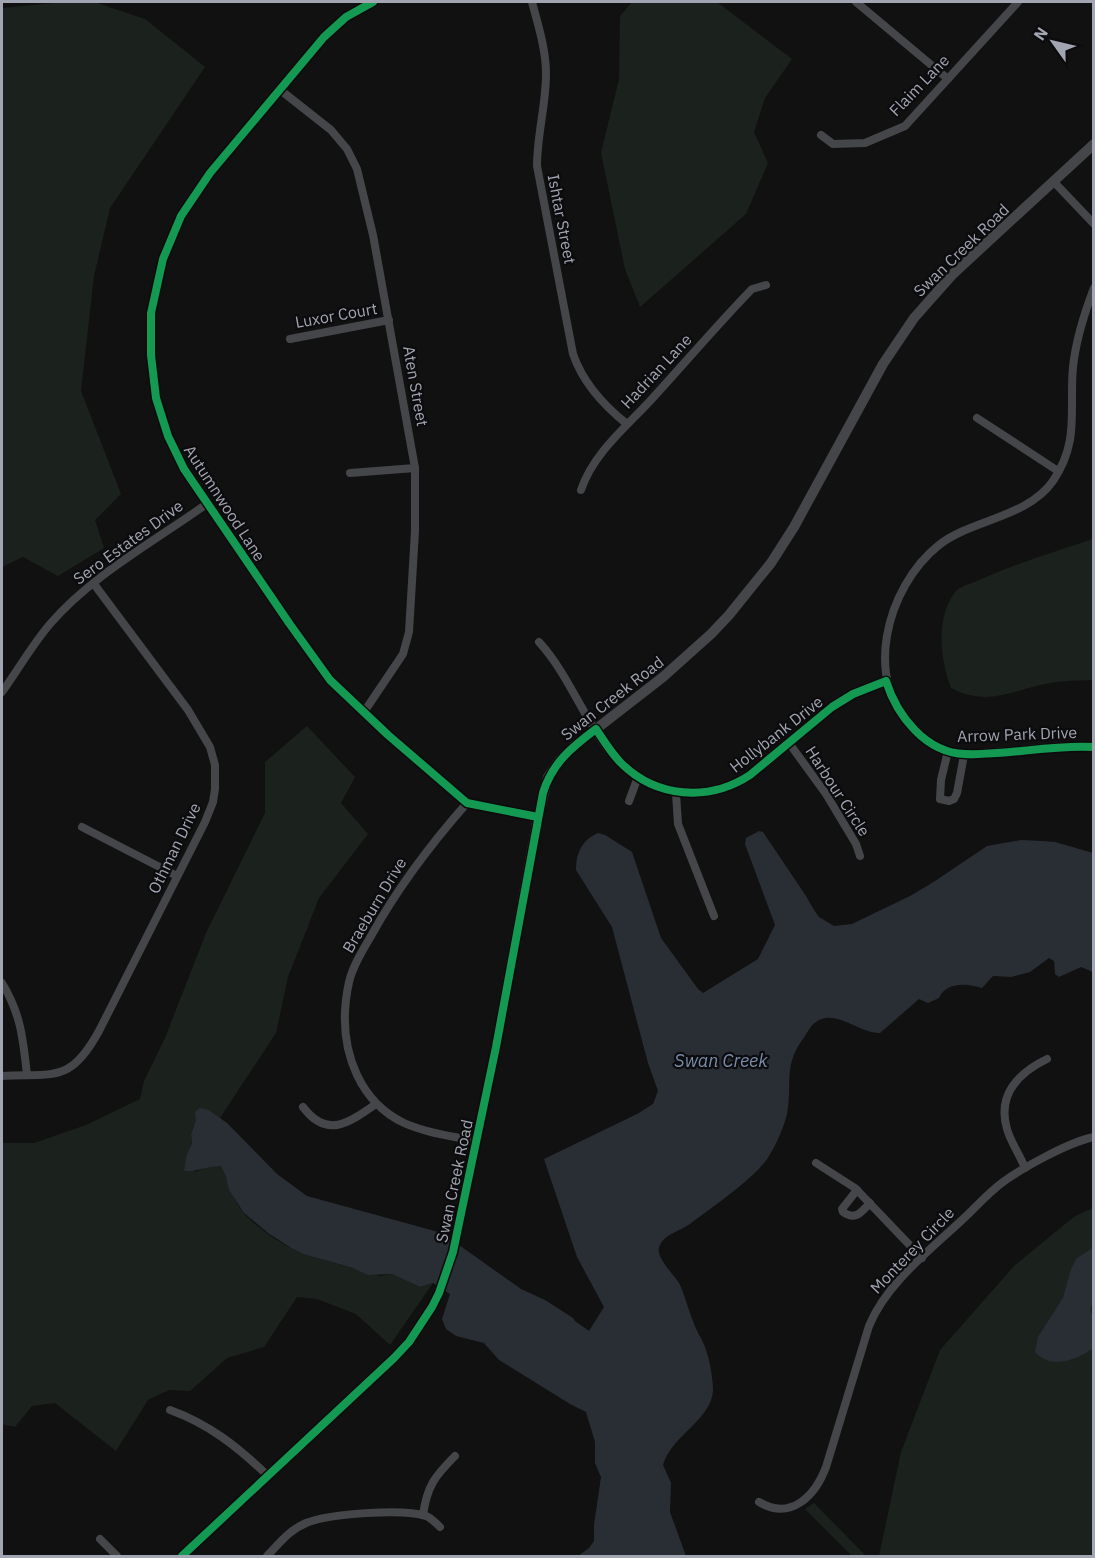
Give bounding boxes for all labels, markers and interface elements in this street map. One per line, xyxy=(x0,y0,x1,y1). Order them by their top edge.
north arrow xyxy=(1023,12,1083,72)
text: N xyxy=(1029,23,1052,44)
street label: Flaim Lane xyxy=(885,50,953,120)
street label: Ishtar Street xyxy=(544,172,580,266)
street label: Swan Creek Road xyxy=(909,199,1013,301)
street label: Luxor Court xyxy=(293,298,379,332)
street label: Hadrian Lane xyxy=(616,329,696,413)
street label: Aten Street xyxy=(399,344,433,428)
street label: Autumnwood Lane xyxy=(180,441,270,565)
street label: Sero Estates Drive xyxy=(69,495,187,589)
street label: Swan Creek Road xyxy=(557,652,667,744)
street label: Hollybank Drive xyxy=(725,691,827,777)
street label: Arrow Park Drive xyxy=(957,722,1078,746)
street label: Harbour Circle xyxy=(801,742,875,840)
street label: Othman Drive xyxy=(143,799,205,897)
street label: Braeburn Drive xyxy=(338,853,410,956)
water label: Swan Creek xyxy=(674,1049,768,1072)
street label: Swan Creek Road xyxy=(431,1118,477,1244)
street label: Monterey Circle xyxy=(866,1202,958,1297)

